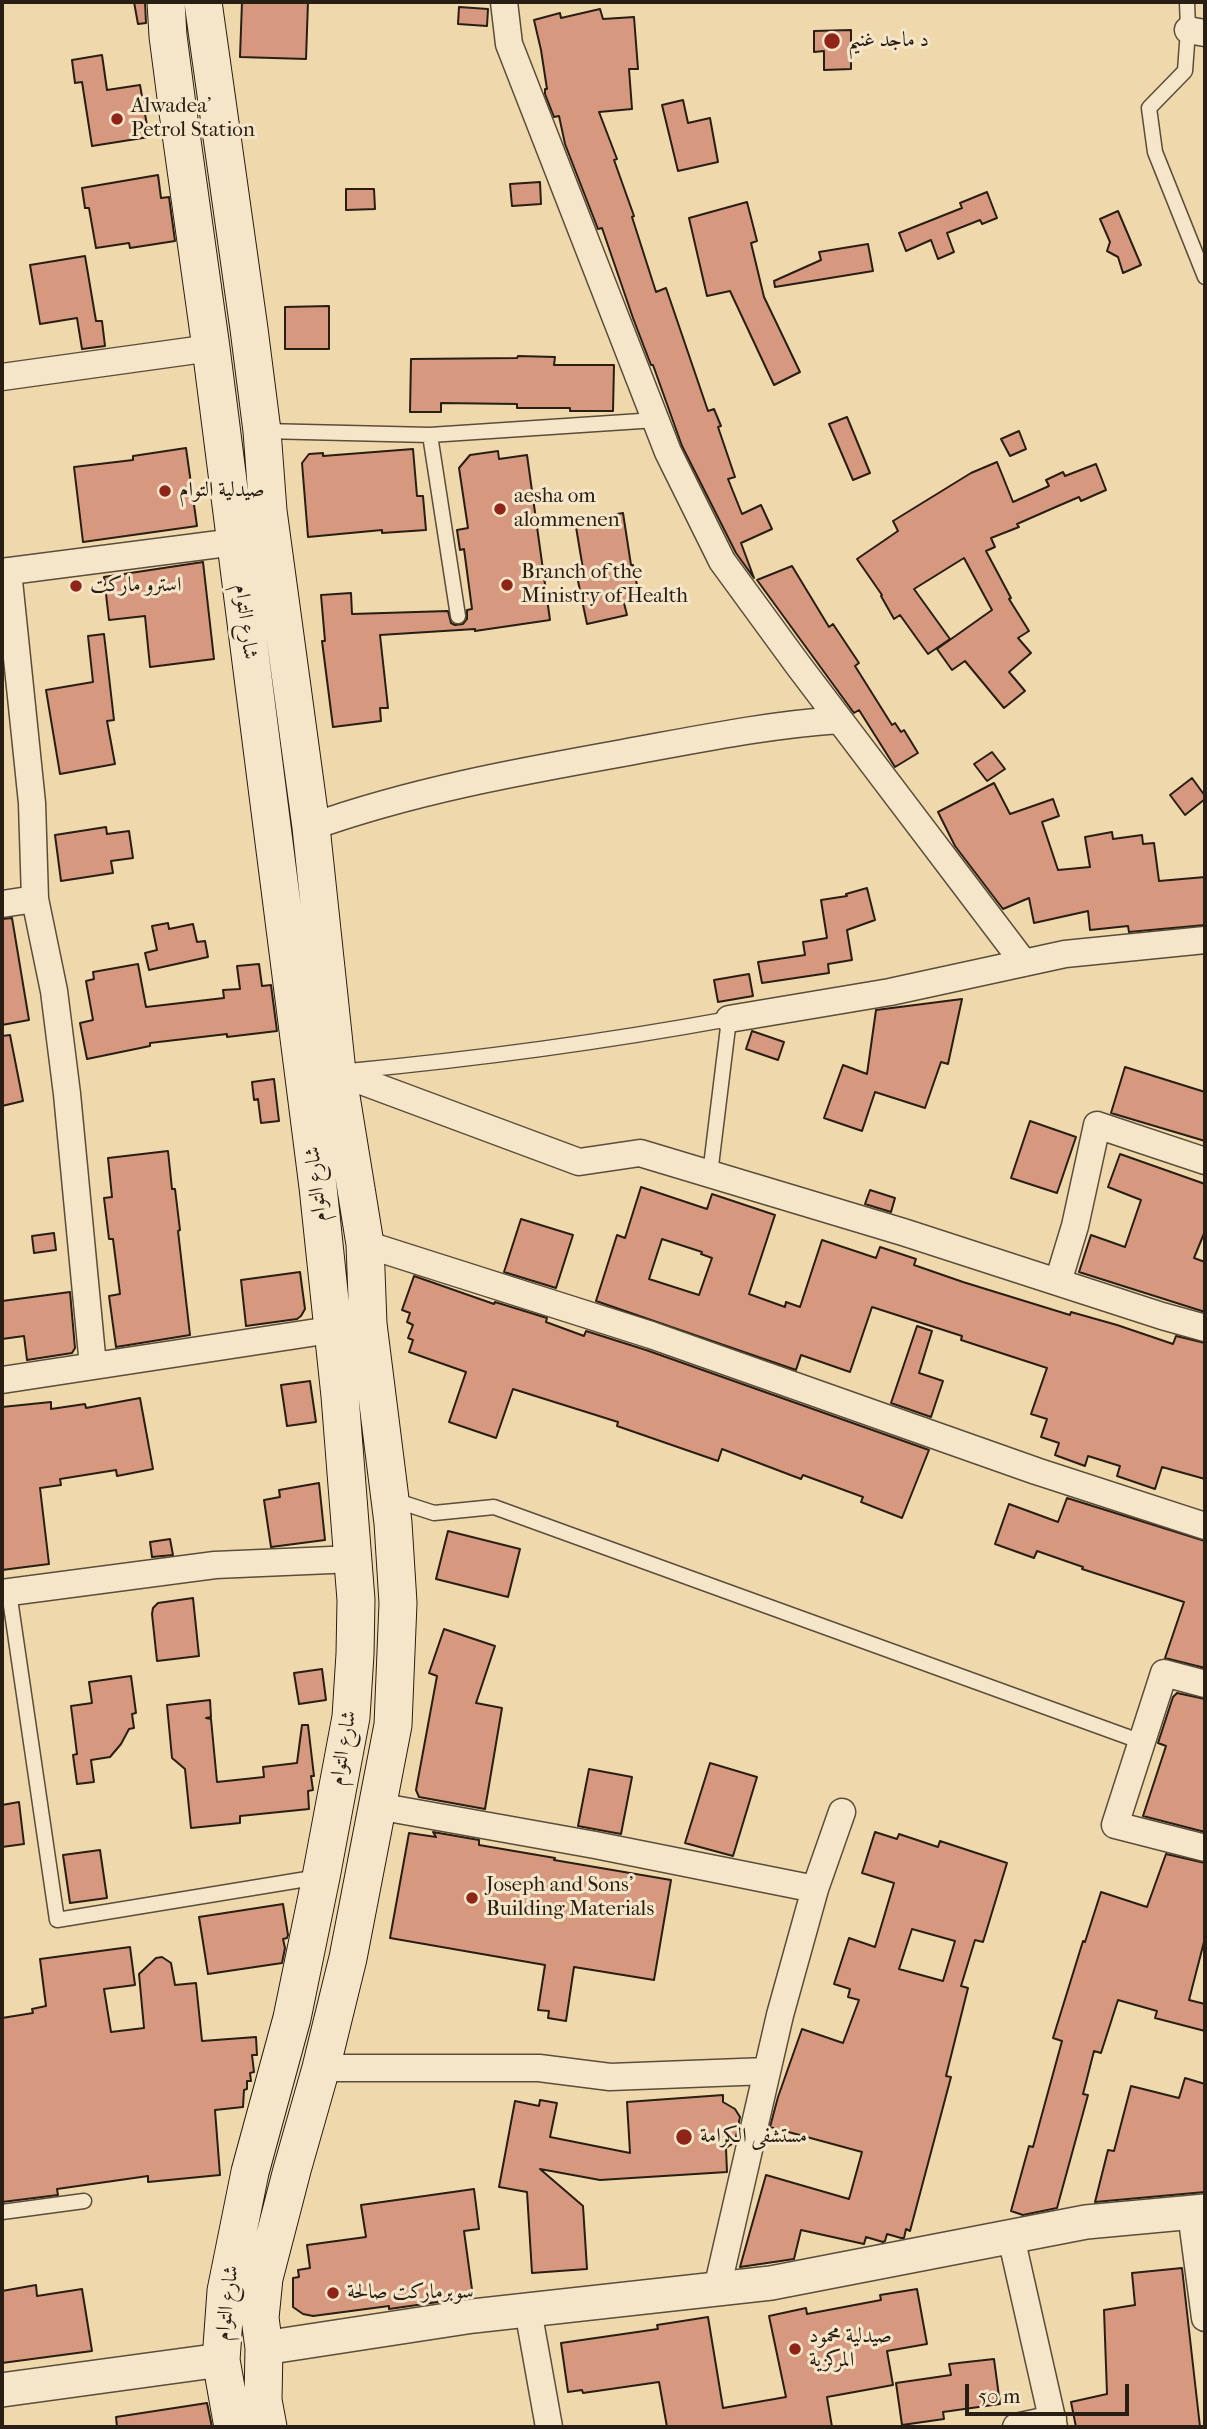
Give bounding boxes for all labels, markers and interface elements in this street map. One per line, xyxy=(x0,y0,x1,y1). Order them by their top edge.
place label: د ماجد غنيم xyxy=(848,28,929,54)
marker: د ماجد غنيم xyxy=(822,31,842,51)
place label: Alwadea' Petrol Station xyxy=(131,94,255,144)
marker: Alwadea' Petrol Station xyxy=(109,111,125,127)
place label: صيدلية التوام xyxy=(179,478,265,504)
marker: صيدلية التوام xyxy=(157,483,173,499)
place label: aesha om alommenen xyxy=(514,484,620,534)
marker: aesha om alommenen xyxy=(492,501,508,517)
place label: Branch of the Ministry of Health xyxy=(521,560,688,610)
place label: استرو ماركت xyxy=(90,573,182,599)
marker: Branch of the Ministry of Health xyxy=(499,577,515,593)
marker: استرو ماركت xyxy=(68,578,84,594)
street label: شارع التوام xyxy=(228,583,262,661)
street label: شارع التوام xyxy=(301,1145,333,1223)
street label: شارع التوام xyxy=(325,1709,363,1787)
place label: Joseph and Sons' Building Materials xyxy=(486,1873,654,1923)
marker: Joseph and Sons' Building Materials xyxy=(464,1890,480,1906)
place label: مستشفى الكرامة xyxy=(700,2124,807,2150)
marker: مستشفى الكرامة xyxy=(674,2127,694,2147)
street label: شارع التوام xyxy=(211,2264,245,2342)
place label: سوبرماركت صالحة xyxy=(347,2280,474,2306)
marker: سوبرماركت صالحة xyxy=(325,2285,341,2301)
place label: صيدلية محمود المركزية xyxy=(809,2324,892,2374)
marker: صيدلية محمود المركزية xyxy=(787,2341,803,2357)
scale bar xyxy=(969,2370,1134,2414)
text: 50 m xyxy=(978,2384,1021,2408)

